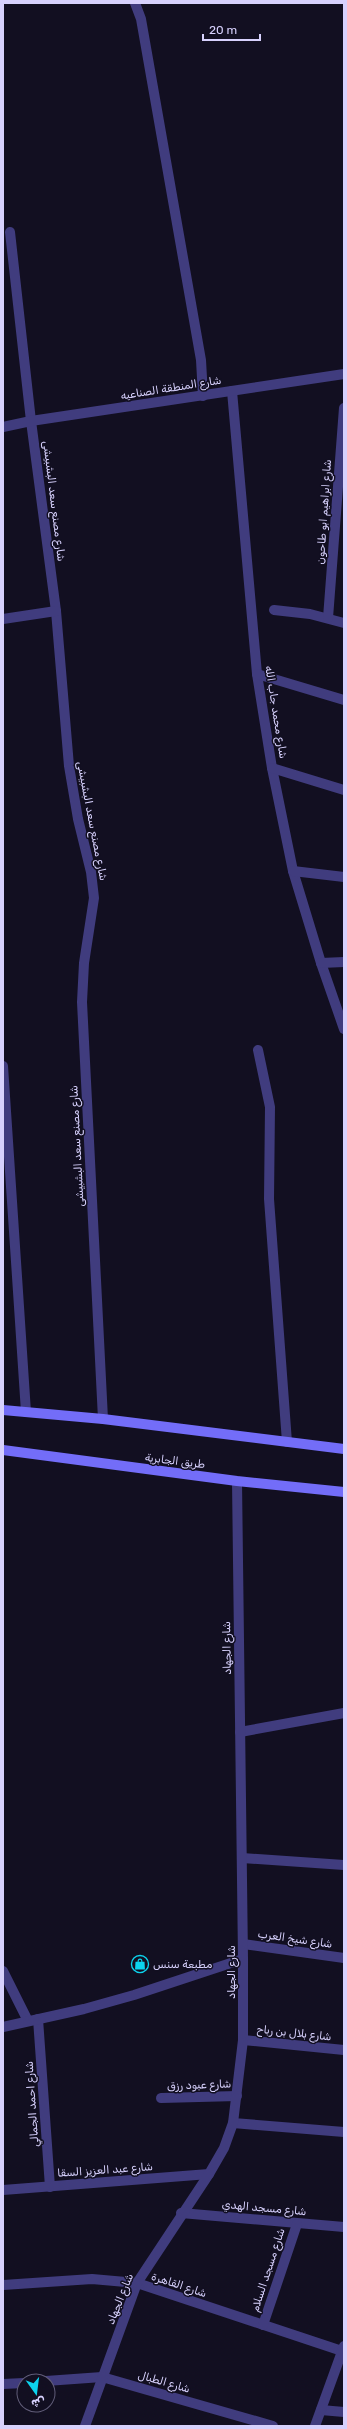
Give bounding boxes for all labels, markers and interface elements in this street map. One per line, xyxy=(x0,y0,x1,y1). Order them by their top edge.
scale bar xyxy=(203,16,260,42)
text: 20 m xyxy=(209,23,237,37)
street label: شارع المنطقة الصناعيه xyxy=(120,374,223,404)
street label: شارع مصنع سعد البشبيشى xyxy=(38,440,68,562)
street label: شارع ابراهيم ابو طاحون xyxy=(314,459,336,565)
street label: شارع محمد جاب الله xyxy=(260,665,290,760)
street label: شارع مصنع سعد البشبيشى xyxy=(72,760,110,882)
street label: شارع مصنع سعد البشبيشى xyxy=(67,1085,89,1207)
street label: طريق الجابرية xyxy=(144,1451,206,1472)
street label: شارع الجهاد xyxy=(220,1621,236,1675)
street label: شارع شيخ العرب xyxy=(257,1927,333,1953)
street label: شارع الجهاد xyxy=(225,1945,240,1999)
shop icon: مطبعة سنس xyxy=(130,1954,150,1974)
place label: مطبعة سنس xyxy=(153,1958,212,1971)
street label: شارع بلال بن رباح xyxy=(256,2023,332,2045)
street label: شارع احمد الجمالي xyxy=(23,2060,43,2147)
street label: شارع عبود رزق xyxy=(167,2077,232,2095)
street label: شارع عبد العزيز السقا xyxy=(57,2160,153,2182)
street label: شارع مسجد الهدي xyxy=(221,2198,307,2220)
street label: شارع مسجد السلام xyxy=(248,2227,290,2314)
street label: شارع القاهرة xyxy=(149,2270,208,2302)
street label: شارع الجهاد xyxy=(104,2272,138,2327)
street label: شارع الطبال xyxy=(136,2368,192,2398)
north arrow xyxy=(16,2373,56,2413)
text: ش xyxy=(30,2394,47,2410)

